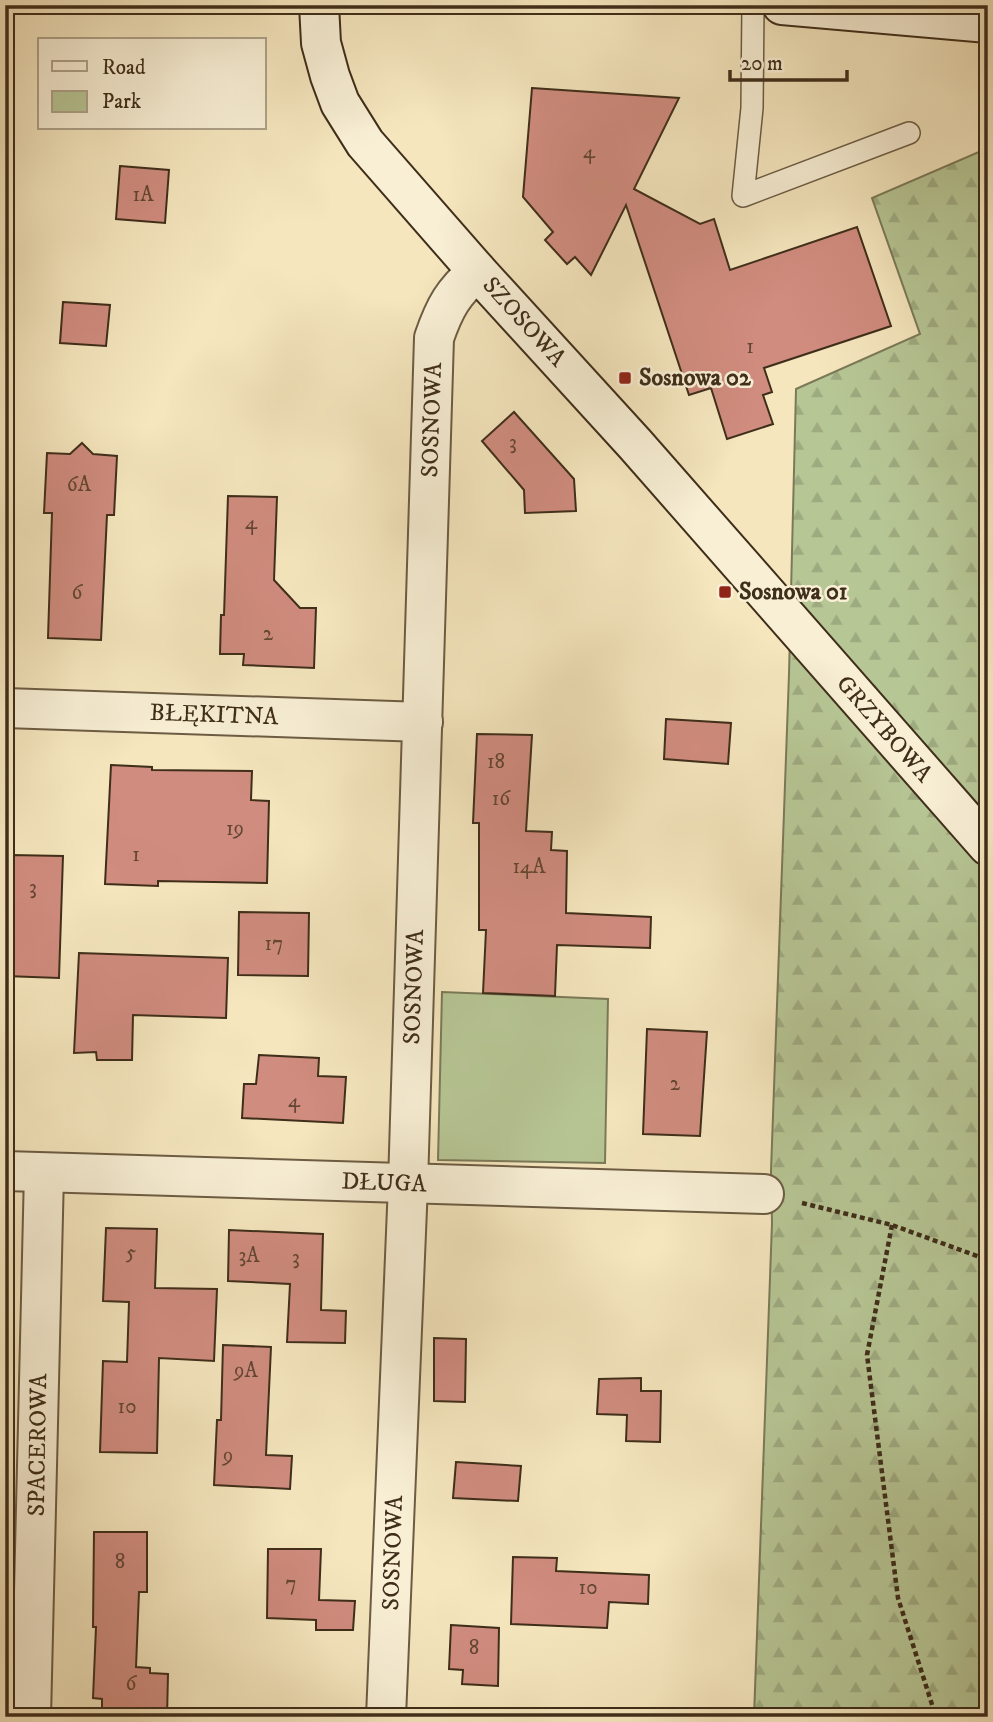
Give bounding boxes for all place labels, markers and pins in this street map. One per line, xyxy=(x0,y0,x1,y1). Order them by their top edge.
place label: Sosnowa 02 xyxy=(639,363,752,393)
marker: Sosnowa 02 xyxy=(617,370,633,386)
place label: Sosnowa 01 xyxy=(739,577,848,607)
marker: Sosnowa 01 xyxy=(717,584,733,600)

